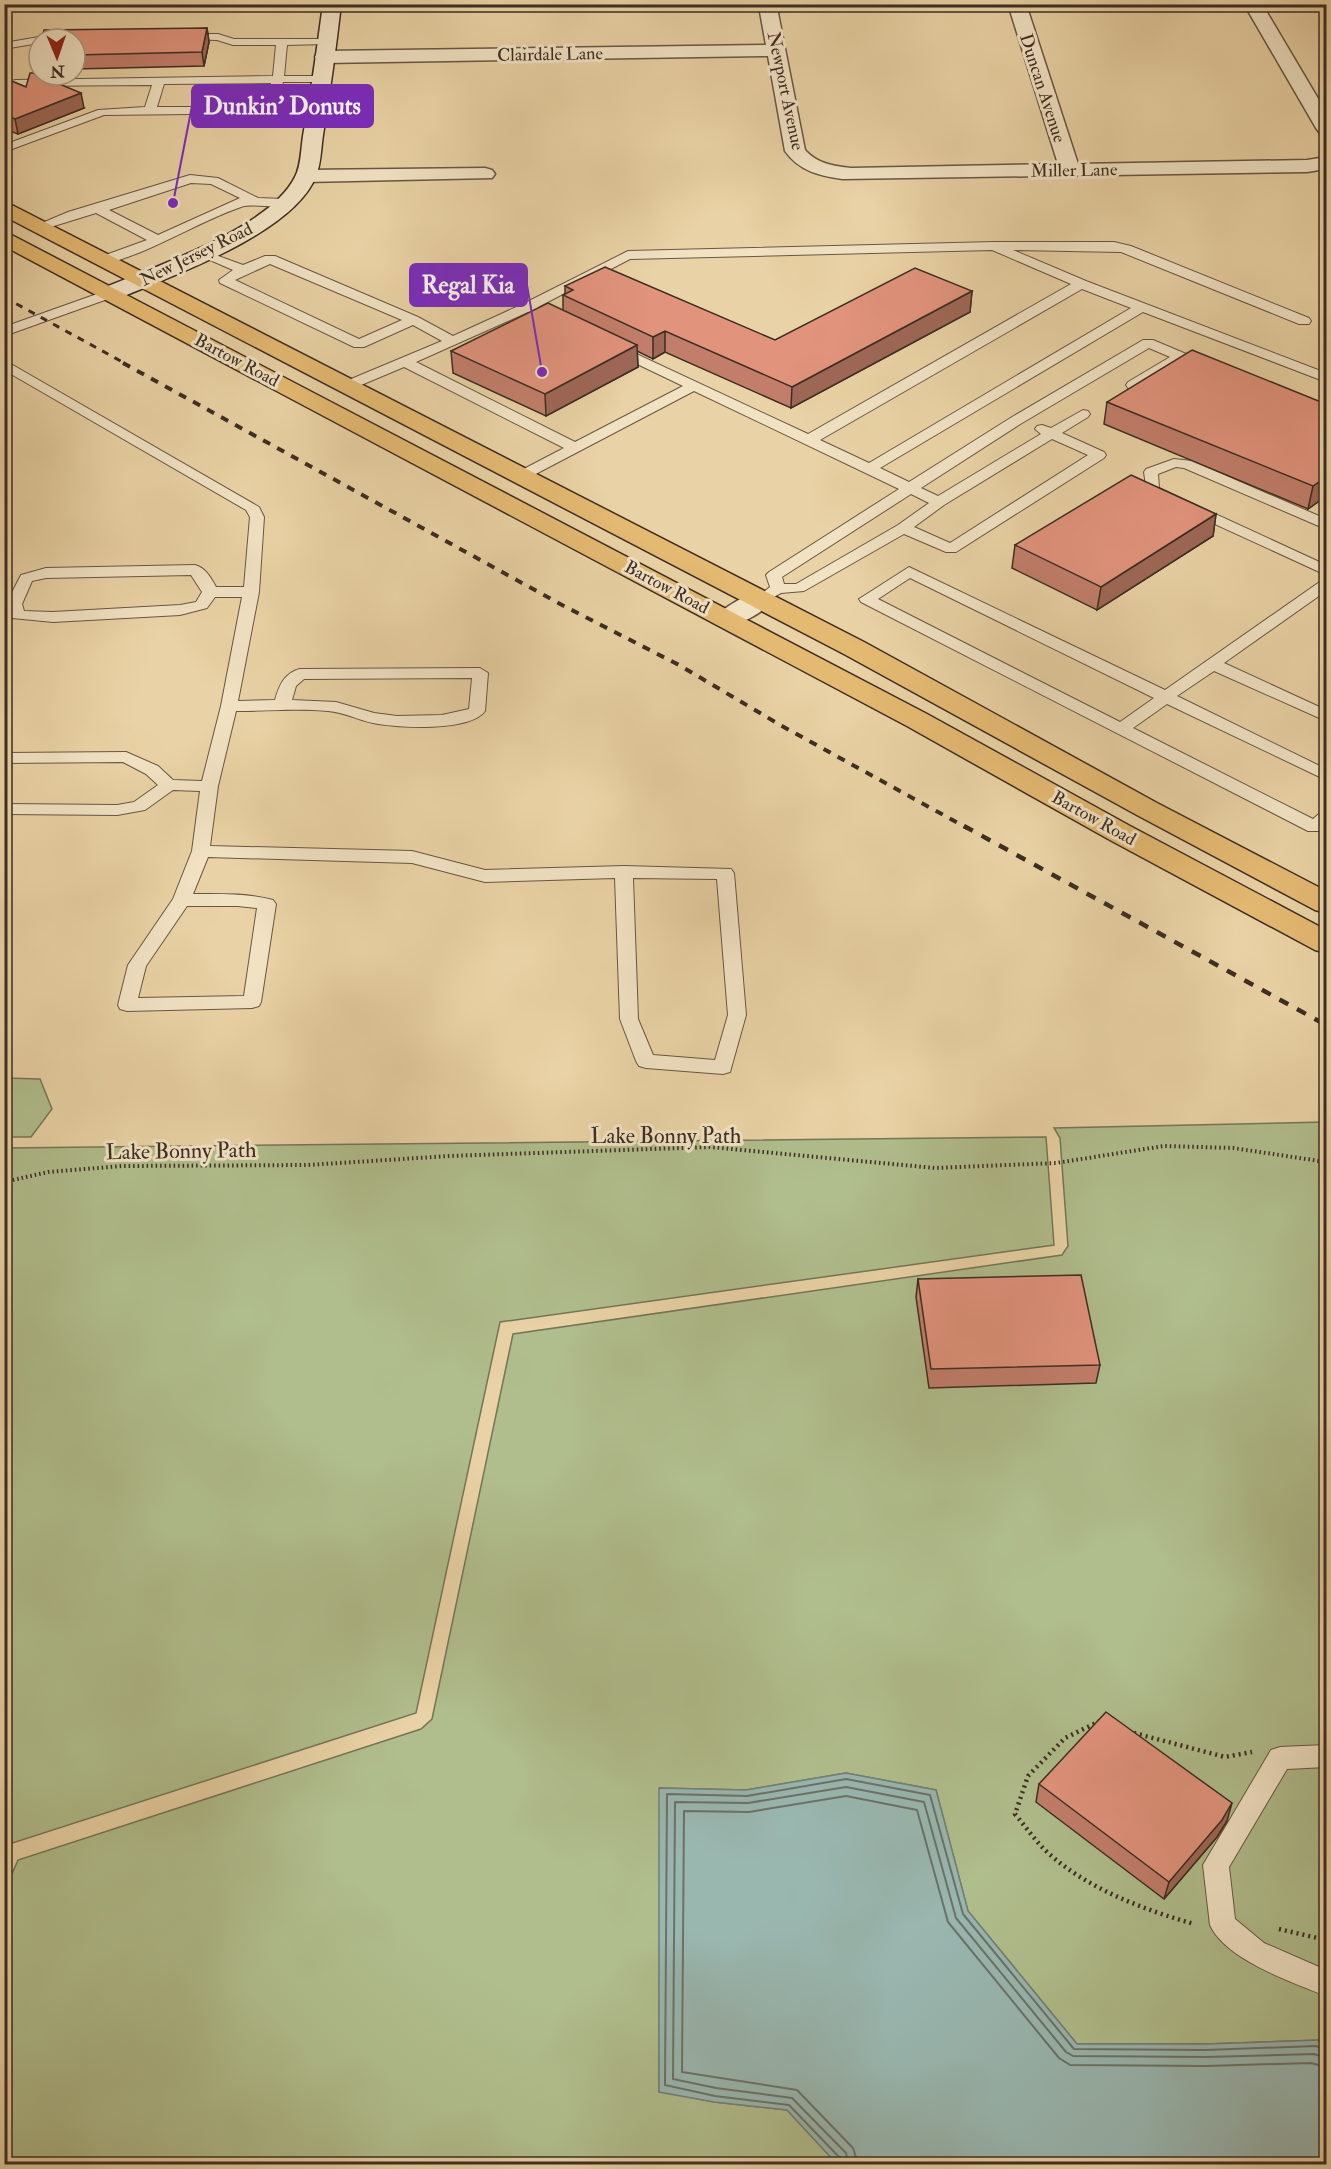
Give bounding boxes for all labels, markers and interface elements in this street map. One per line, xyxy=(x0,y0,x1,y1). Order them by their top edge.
north arrow xyxy=(27,27,87,87)
street label: Newport Avenue xyxy=(762,30,809,153)
street label: Duncan Avenue xyxy=(1014,31,1071,146)
street label: Clairdale Lane xyxy=(497,42,604,67)
text: N xyxy=(49,61,66,81)
callout: Dunkin' Donuts xyxy=(192,85,373,127)
text: Dunkin' Donuts xyxy=(203,91,361,122)
street label: Miller Lane xyxy=(1031,158,1118,183)
street label: New Jersey Road xyxy=(136,217,256,292)
callout: Regal Kia xyxy=(410,264,527,306)
text: Regal Kia xyxy=(422,270,516,301)
street label: Bartow Road xyxy=(190,329,283,392)
street label: Bartow Road xyxy=(620,556,713,619)
street label: Bartow Road xyxy=(1048,786,1140,851)
street label: Lake Bonny Path xyxy=(591,1122,742,1150)
street label: Lake Bonny Path xyxy=(105,1136,257,1166)

